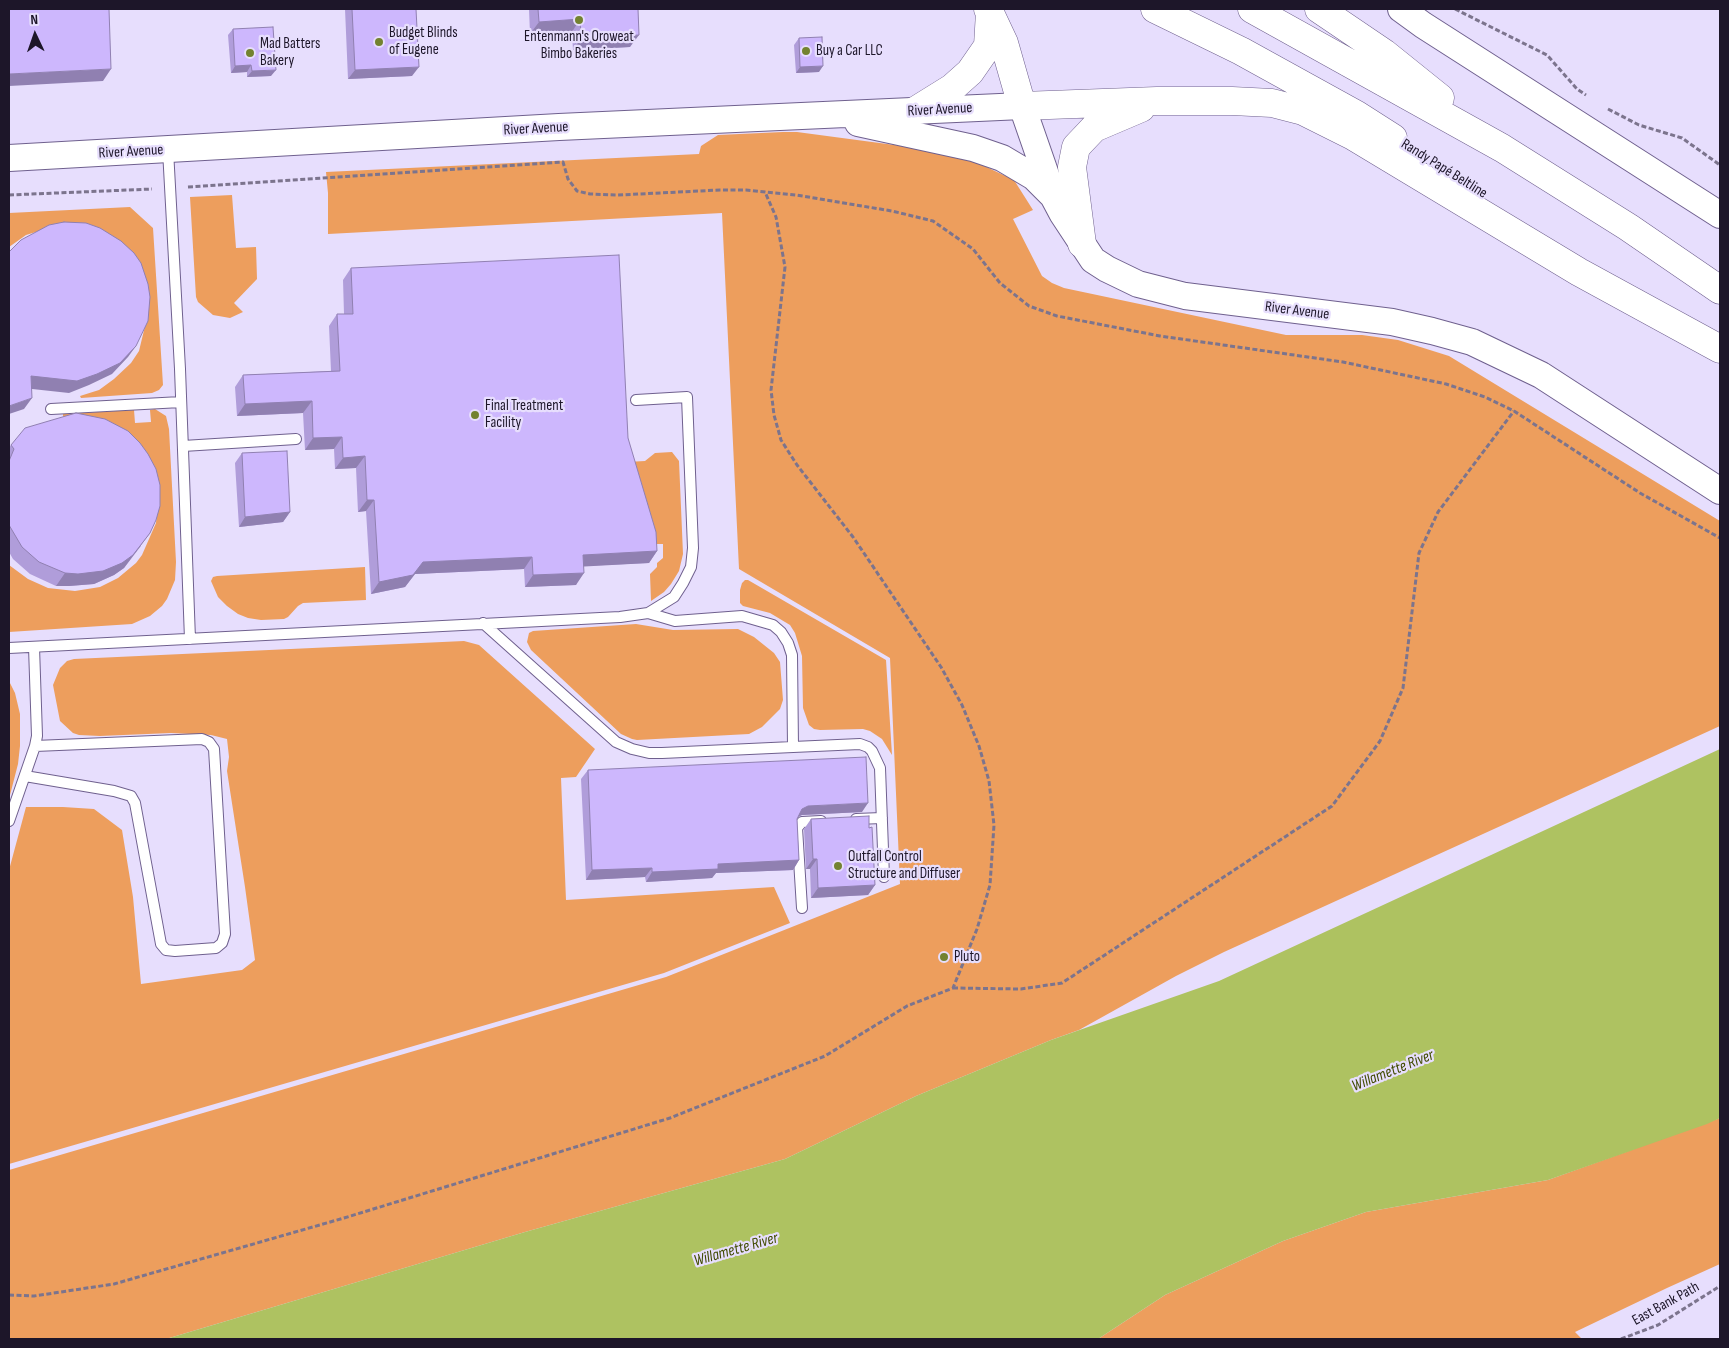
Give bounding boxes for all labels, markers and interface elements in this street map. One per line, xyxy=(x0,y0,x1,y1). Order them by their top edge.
north arrow xyxy=(10,10,60,60)
text: N xyxy=(30,11,38,28)
marker: Entenmann's Oroweat Bimbo Bakeries xyxy=(573,14,585,26)
place label: Budget Blinds of Eugene xyxy=(389,24,458,59)
place label: Entenmann's Oroweat Bimbo Bakeries xyxy=(524,28,634,63)
place label: Mad Batters Bakery xyxy=(260,35,320,70)
marker: Budget Blinds of Eugene xyxy=(373,36,385,48)
place label: Buy a Car LLC xyxy=(816,42,883,60)
marker: Buy a Car LLC xyxy=(800,45,812,57)
marker: Mad Batters Bakery xyxy=(244,47,256,59)
street label: River Avenue xyxy=(907,99,973,121)
street label: River Avenue xyxy=(503,118,569,140)
street label: Randy Papé Beltline xyxy=(1398,135,1490,203)
street label: River Avenue xyxy=(98,141,164,163)
street label: River Avenue xyxy=(1264,298,1330,324)
place label: Final Treatment Facility xyxy=(485,397,563,432)
marker: Final Treatment Facility xyxy=(469,409,481,421)
place label: Outfall Control Structure and Diffuser xyxy=(848,848,960,883)
marker: Outfall Control Structure and Diffuser xyxy=(832,860,844,872)
place label: Pluto xyxy=(954,948,980,966)
marker: Pluto xyxy=(938,951,950,963)
water label: Willamette River xyxy=(1349,1046,1437,1096)
water label: Willamette River xyxy=(692,1229,780,1271)
street label: East Bank Path xyxy=(1629,1278,1703,1330)

